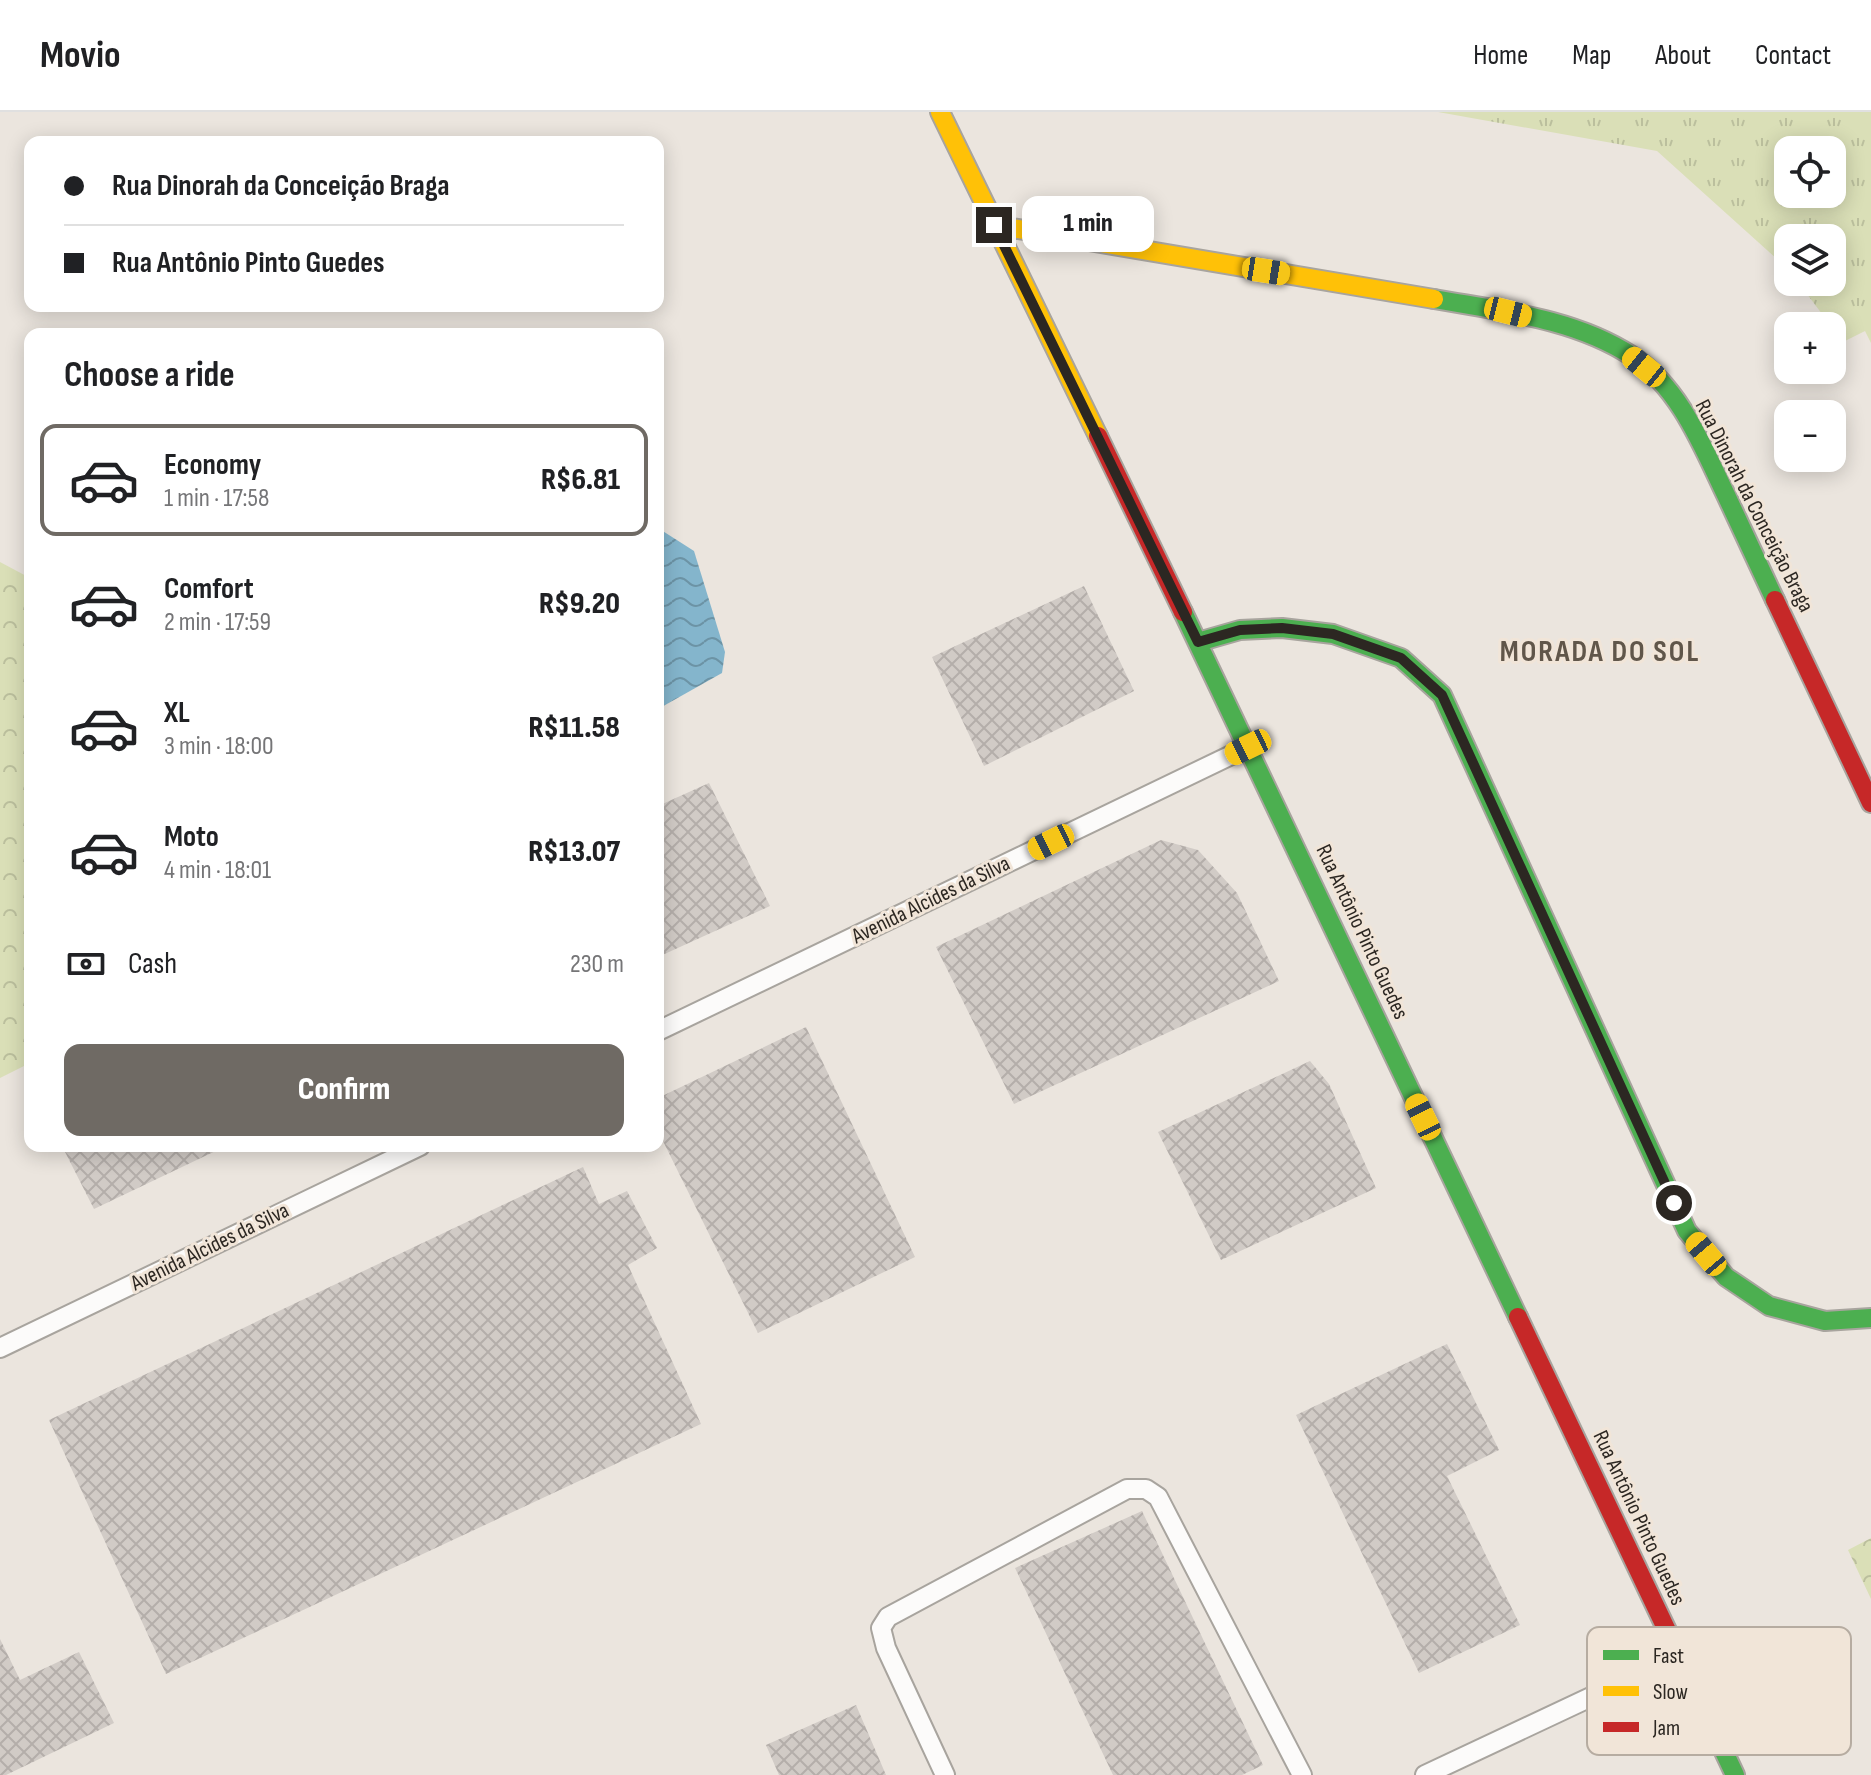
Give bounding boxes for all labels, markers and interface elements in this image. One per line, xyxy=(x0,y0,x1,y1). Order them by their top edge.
text: Movio xyxy=(40,33,120,78)
text: Home xyxy=(1473,39,1528,72)
text: Map xyxy=(1572,39,1611,72)
text: About xyxy=(1655,39,1711,72)
text: Contact xyxy=(1755,39,1831,72)
map controls xyxy=(1774,136,1846,472)
button: locate xyxy=(1774,136,1846,208)
text: Rua Dinorah da Conceição Braga xyxy=(112,168,450,204)
callout: 1 min xyxy=(1022,197,1154,253)
route end xyxy=(976,207,1012,243)
text: 1 min xyxy=(1063,208,1113,239)
button: layers xyxy=(1774,224,1846,296)
text: Rua Antônio Pinto Guedes xyxy=(112,245,385,281)
car xyxy=(1240,255,1292,287)
car xyxy=(1482,295,1534,329)
button: + xyxy=(1774,312,1846,384)
car xyxy=(1618,343,1670,391)
text: Choose a ride xyxy=(64,354,235,397)
street label: Rua Dinorah da Conceição Braga xyxy=(1689,395,1819,617)
button: − xyxy=(1774,400,1846,472)
icon: car xyxy=(68,444,140,516)
text: Economy xyxy=(164,447,261,483)
text: R$6.81 xyxy=(541,462,620,498)
text: 1 min · 17:58 xyxy=(164,483,269,514)
icon: car xyxy=(68,568,140,640)
text: Comfort xyxy=(164,571,254,607)
text: R$9.20 xyxy=(539,586,620,622)
text: 2 min · 17:59 xyxy=(164,607,271,638)
district label: MORADA DO SOL xyxy=(1500,634,1700,670)
icon: car xyxy=(68,692,140,764)
text: XL xyxy=(164,695,190,731)
text: R$11.58 xyxy=(528,710,620,746)
car xyxy=(1221,726,1275,768)
text: 3 min · 18:00 xyxy=(164,731,274,762)
icon: car xyxy=(68,816,140,888)
text: Moto xyxy=(164,819,219,855)
car xyxy=(1024,821,1078,863)
text: R$13.07 xyxy=(528,834,620,870)
street label: Rua Antônio Pinto Guedes xyxy=(1310,840,1414,1024)
street label: Avenida Alcides da Silva xyxy=(847,850,1014,950)
text: 4 min · 18:01 xyxy=(164,855,271,886)
icon: cash xyxy=(64,942,108,986)
text: Cash xyxy=(128,946,177,982)
text: 230 m xyxy=(570,949,624,980)
button: Confirm xyxy=(64,1044,624,1136)
car xyxy=(1402,1090,1444,1144)
route start xyxy=(1656,1185,1692,1221)
street label: Avenida Alcides da Silva xyxy=(126,1197,293,1297)
car xyxy=(1681,1228,1731,1280)
street label: Rua Antônio Pinto Guedes xyxy=(1587,1426,1691,1610)
legend xyxy=(1587,1627,1851,1755)
text: Fast xyxy=(1653,1643,1684,1670)
text: Slow xyxy=(1653,1679,1688,1706)
text: Jam xyxy=(1652,1715,1680,1742)

